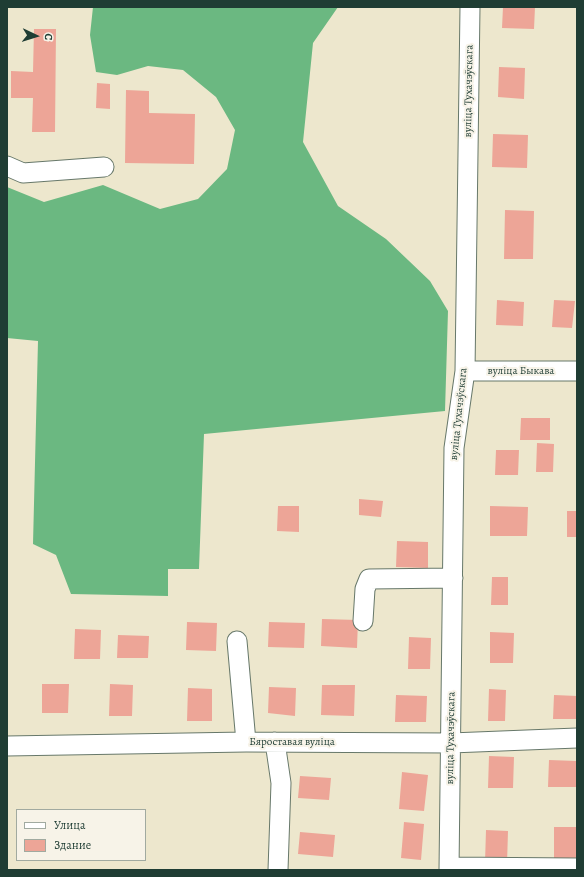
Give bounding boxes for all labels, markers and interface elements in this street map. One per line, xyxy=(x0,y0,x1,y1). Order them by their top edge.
north arrow xyxy=(16,16,56,56)
text: С xyxy=(41,33,56,41)
street label: вуліца Тухачэўскага xyxy=(462,45,476,137)
street label: вуліца Быкава xyxy=(488,364,554,378)
street label: вуліца Тухачэўскага xyxy=(448,367,470,461)
street label: вуліца Тухачэўскага xyxy=(444,692,458,784)
street label: Бяроставая вуліца xyxy=(249,735,335,749)
legend xyxy=(16,809,146,861)
text: Улица xyxy=(54,817,85,833)
text: Здание xyxy=(54,837,91,853)

